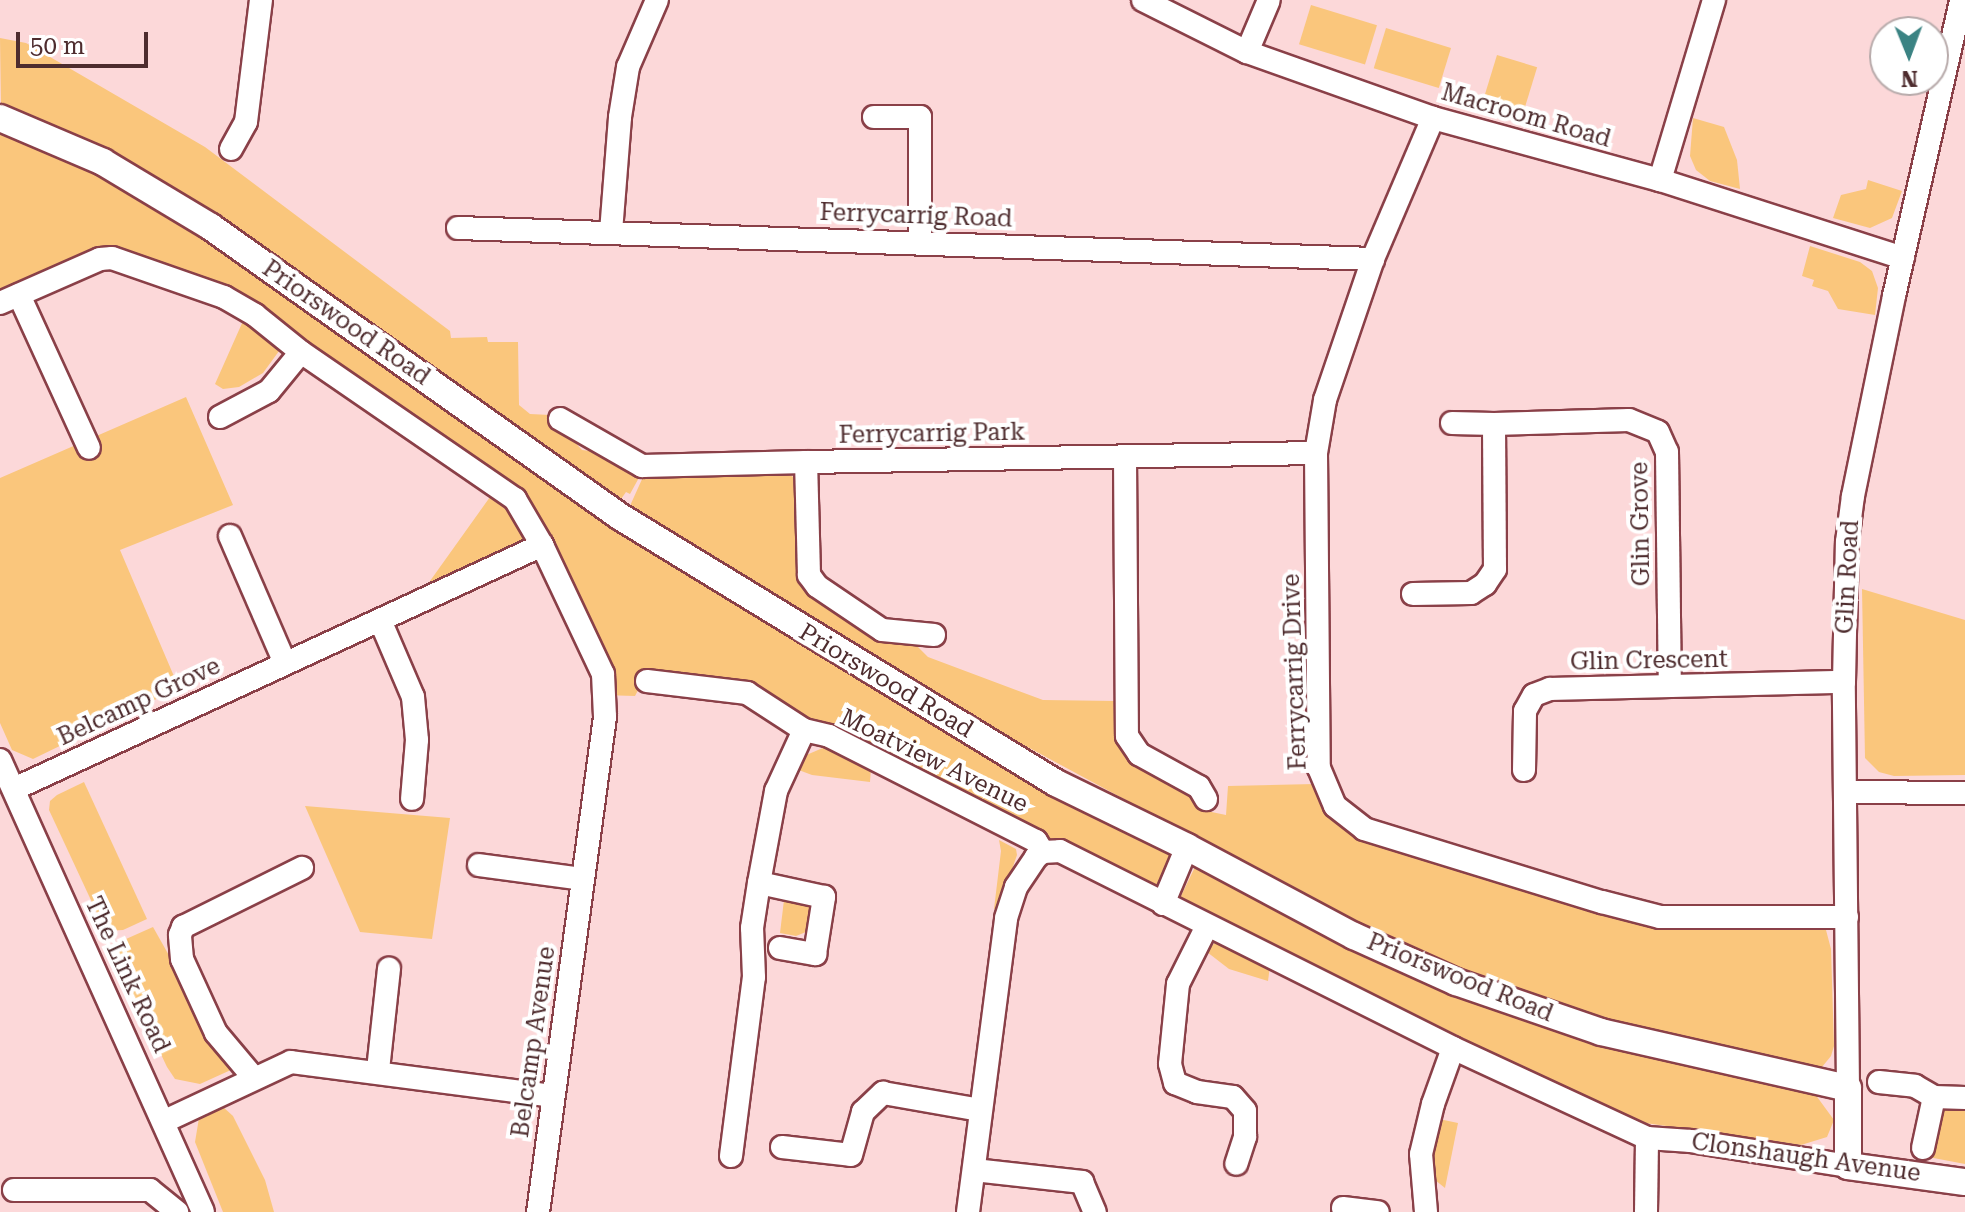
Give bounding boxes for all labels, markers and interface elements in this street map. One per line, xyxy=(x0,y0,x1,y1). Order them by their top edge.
scale bar xyxy=(20,16,152,66)
north arrow xyxy=(1869,16,1949,96)
text: 50 m xyxy=(30,32,85,60)
text: N xyxy=(1901,66,1918,91)
street label: Macroom Road xyxy=(1438,78,1614,154)
street label: Ferrycarrig Road xyxy=(819,198,1013,234)
street label: Priorswood Road xyxy=(257,254,435,392)
street label: Ferrycarrig Park xyxy=(838,418,1026,450)
street label: Glin Grove xyxy=(1626,462,1656,586)
street label: Glin Road xyxy=(1831,519,1865,635)
street label: Ferrycarrig Drive xyxy=(1277,573,1313,771)
street label: Priorswood Road xyxy=(794,618,978,744)
street label: Glin Crescent xyxy=(1570,645,1728,677)
street label: Belcamp Grove xyxy=(53,652,225,752)
street label: Moatview Avenue xyxy=(835,703,1033,819)
street label: The Link Road xyxy=(78,892,176,1058)
street label: Priorswood Road xyxy=(1363,928,1557,1028)
street label: Belcamp Avenue xyxy=(506,945,562,1139)
street label: Clonshaugh Avenue xyxy=(1690,1128,1922,1188)

